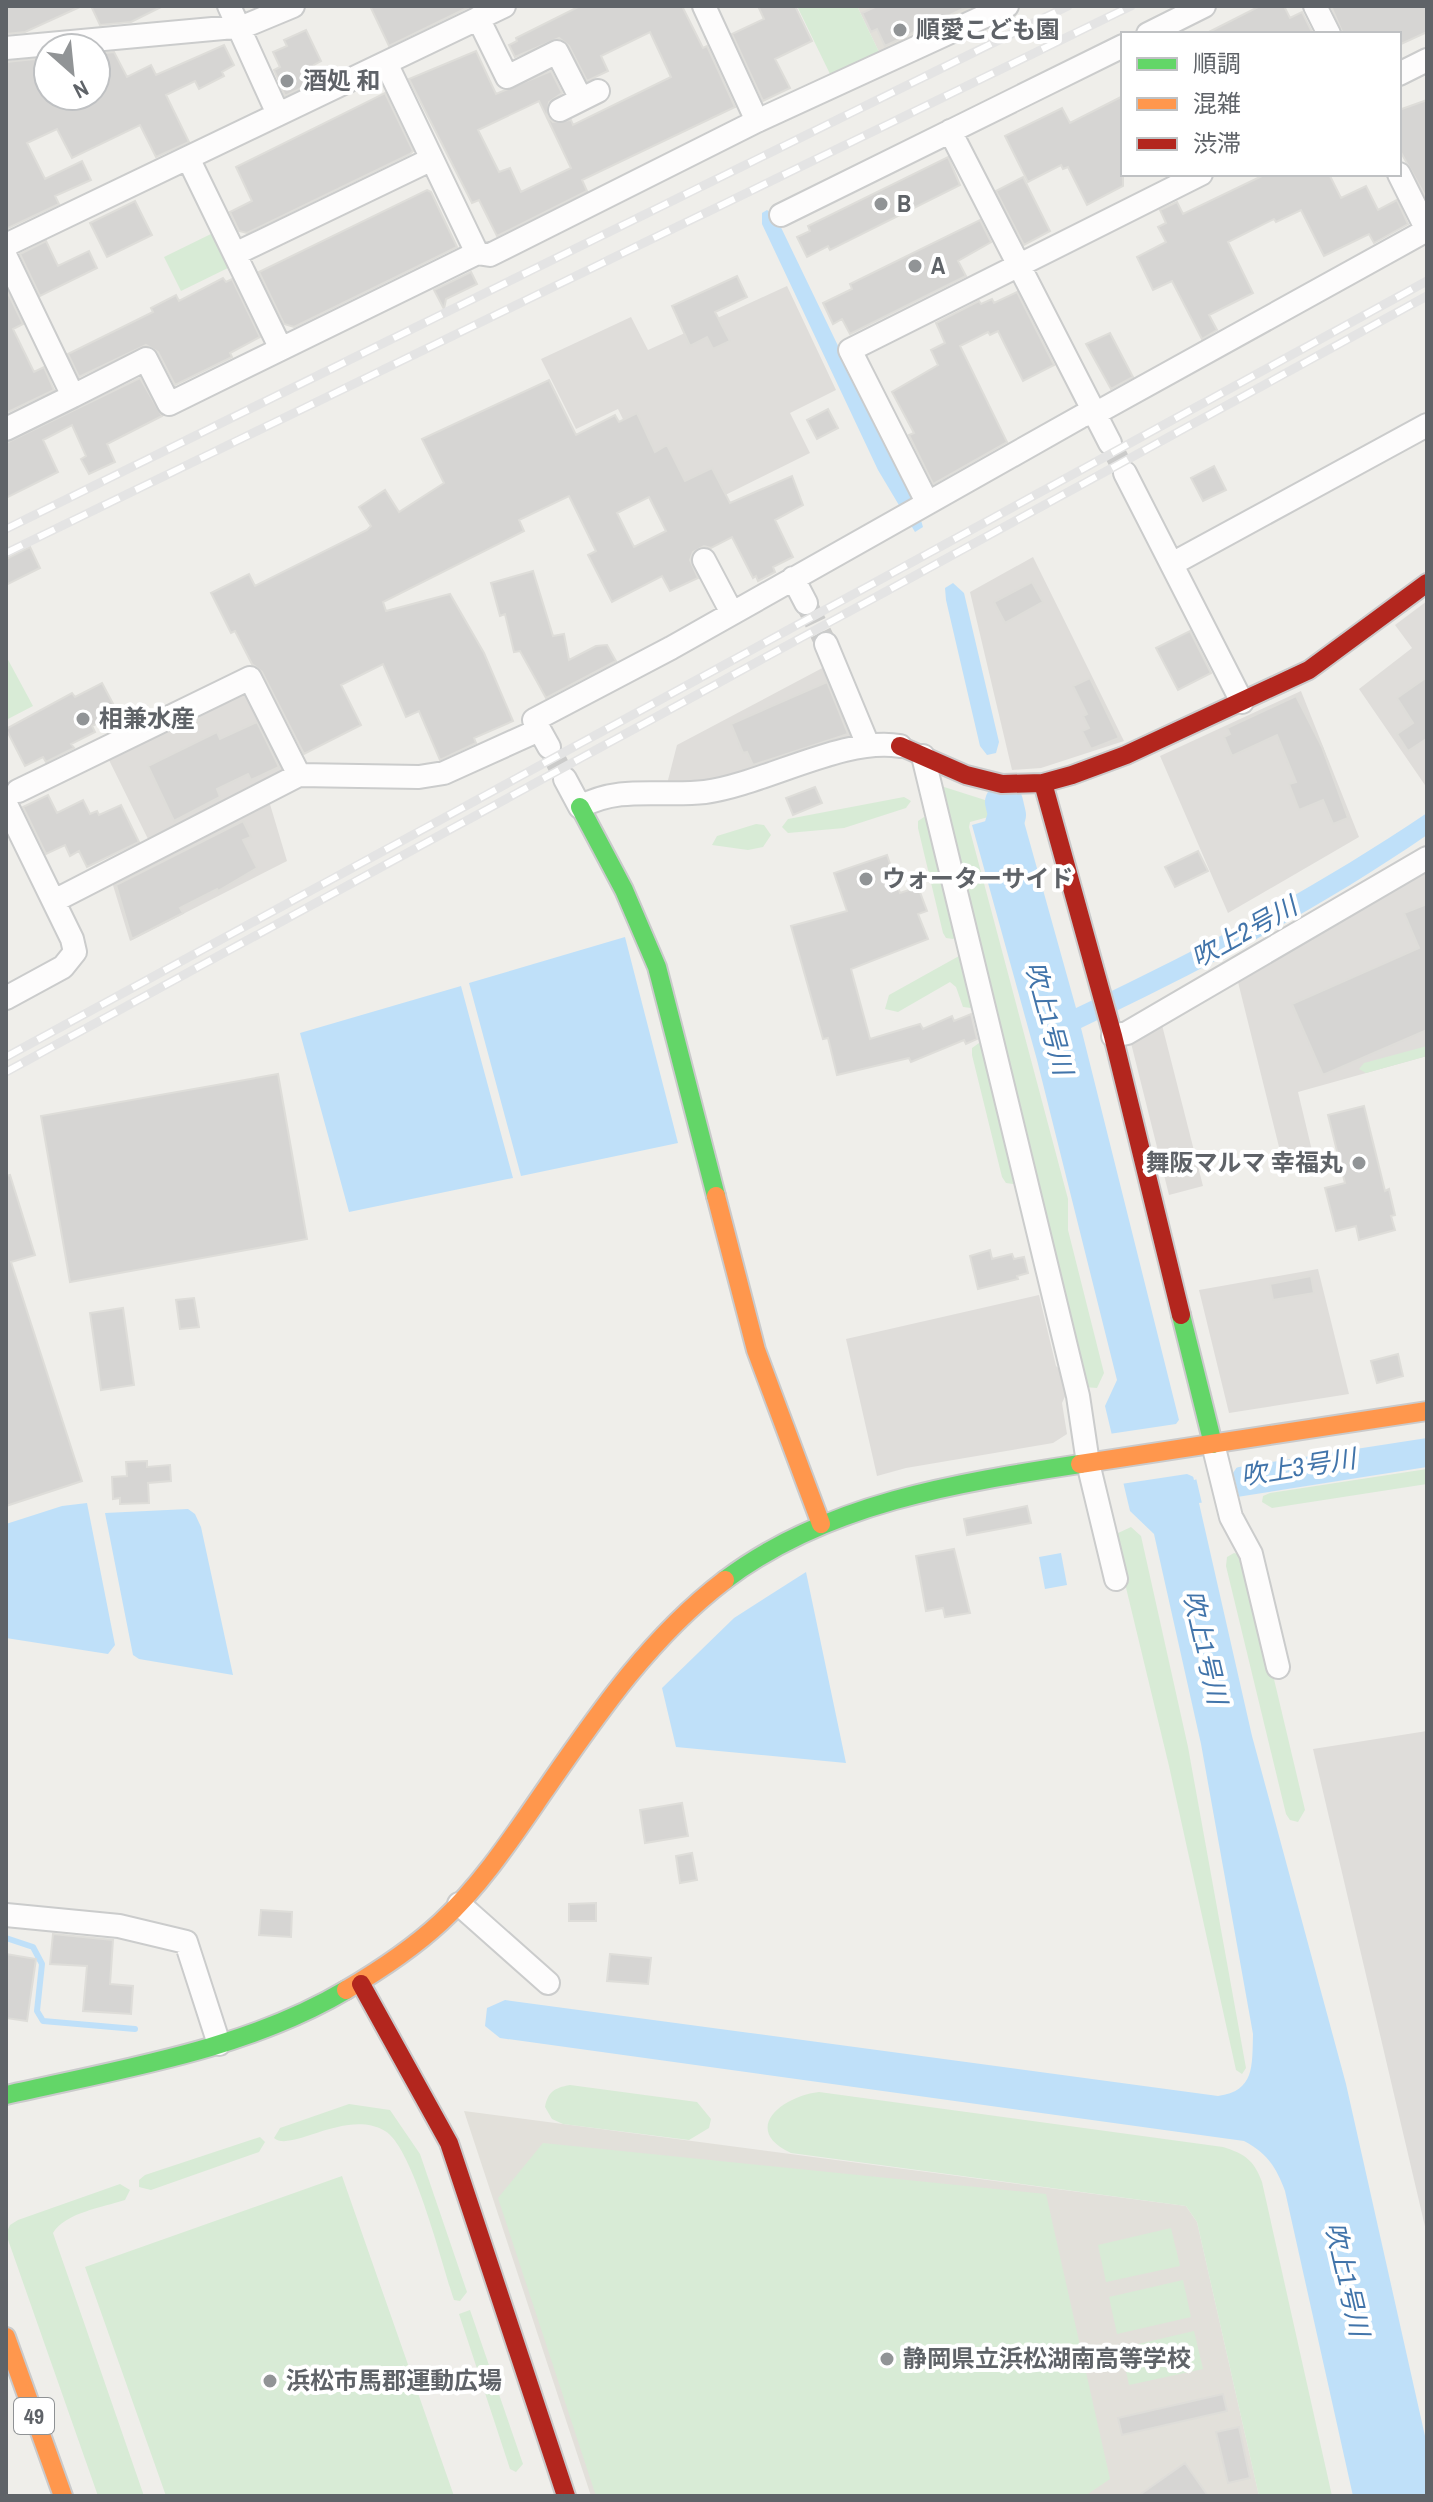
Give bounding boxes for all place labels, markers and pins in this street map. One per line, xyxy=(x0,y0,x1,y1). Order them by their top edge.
place label: 順愛こども園 xyxy=(916,13,1060,45)
marker: 順愛こども園 xyxy=(891,21,909,39)
place label: 酒処 和 xyxy=(303,64,380,96)
marker: 酒処 和 xyxy=(278,72,296,90)
place label: B xyxy=(897,187,911,219)
marker: B xyxy=(872,195,890,213)
place label: A xyxy=(931,249,946,281)
marker: A xyxy=(906,257,924,275)
place label: 相兼水産 xyxy=(99,702,195,734)
marker: 相兼水産 xyxy=(74,710,92,728)
place label: ウォーターサイド xyxy=(882,862,1074,894)
marker: ウォーターサイド xyxy=(857,870,875,888)
place label: 舞阪マルマ 幸福丸 xyxy=(1146,1146,1343,1178)
marker: 舞阪マルマ 幸福丸 xyxy=(1350,1154,1368,1172)
place label: 静岡県立浜松湖南高等学校 xyxy=(903,2342,1191,2374)
marker: 静岡県立浜松湖南高等学校 xyxy=(878,2350,896,2368)
place label: 浜松市馬郡運動広場 xyxy=(286,2364,502,2396)
marker: 浜松市馬郡運動広場 xyxy=(261,2372,279,2390)

